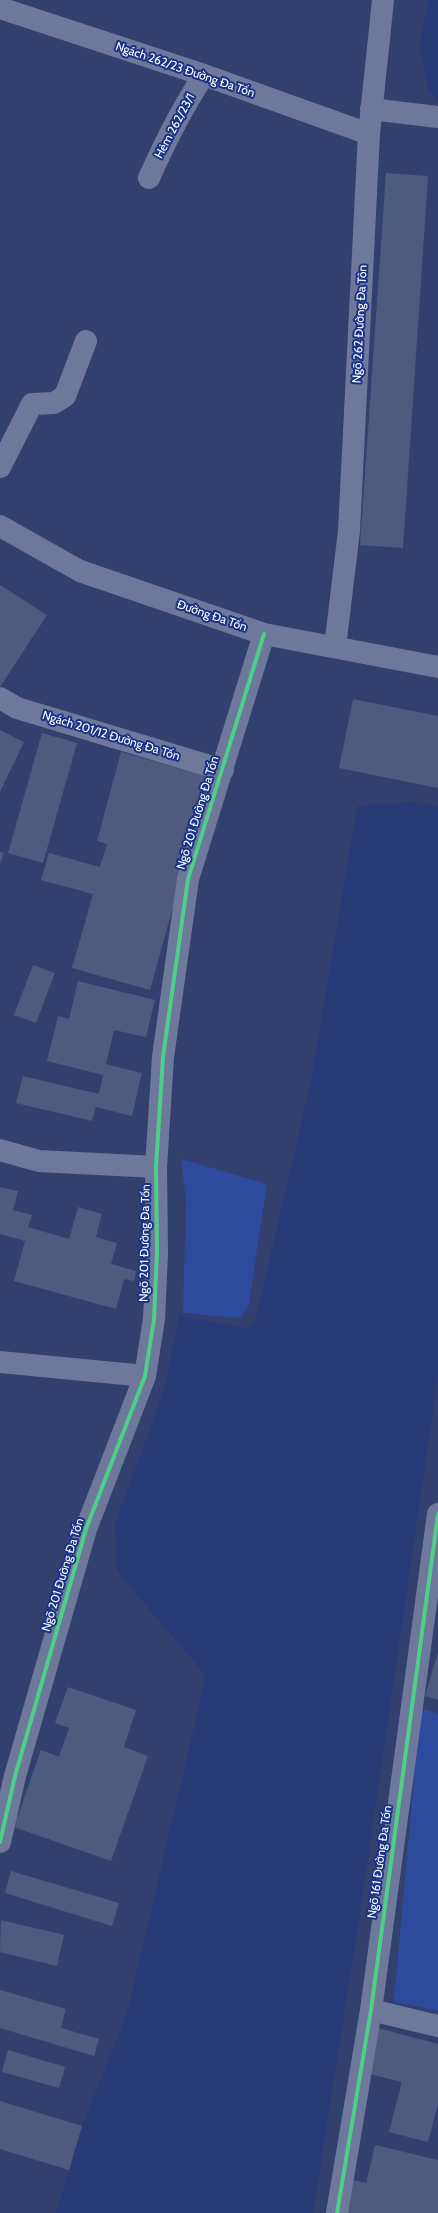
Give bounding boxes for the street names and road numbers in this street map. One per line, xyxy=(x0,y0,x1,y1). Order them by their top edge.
street label: Ngách 262/23 Đường Đa Tốn xyxy=(113,39,257,101)
street label: Hẻm 262/23/1 xyxy=(152,91,198,161)
street label: Ngõ 262 Đường Đa Tôn xyxy=(350,264,370,384)
street label: Đường Đa Tốn xyxy=(175,597,249,635)
street label: Ngách 201/12 Đường Đa Tốn xyxy=(41,708,181,764)
street label: Ngõ 201 Đường Đa Tốn xyxy=(174,755,222,871)
street label: Ngõ 201 Đường Đa Tốn xyxy=(137,1184,153,1302)
street label: Ngõ 201 Đường Đa Tốn xyxy=(39,1517,87,1633)
street label: Ngõ 161 Đường Đa Tốn xyxy=(365,1805,395,1919)

